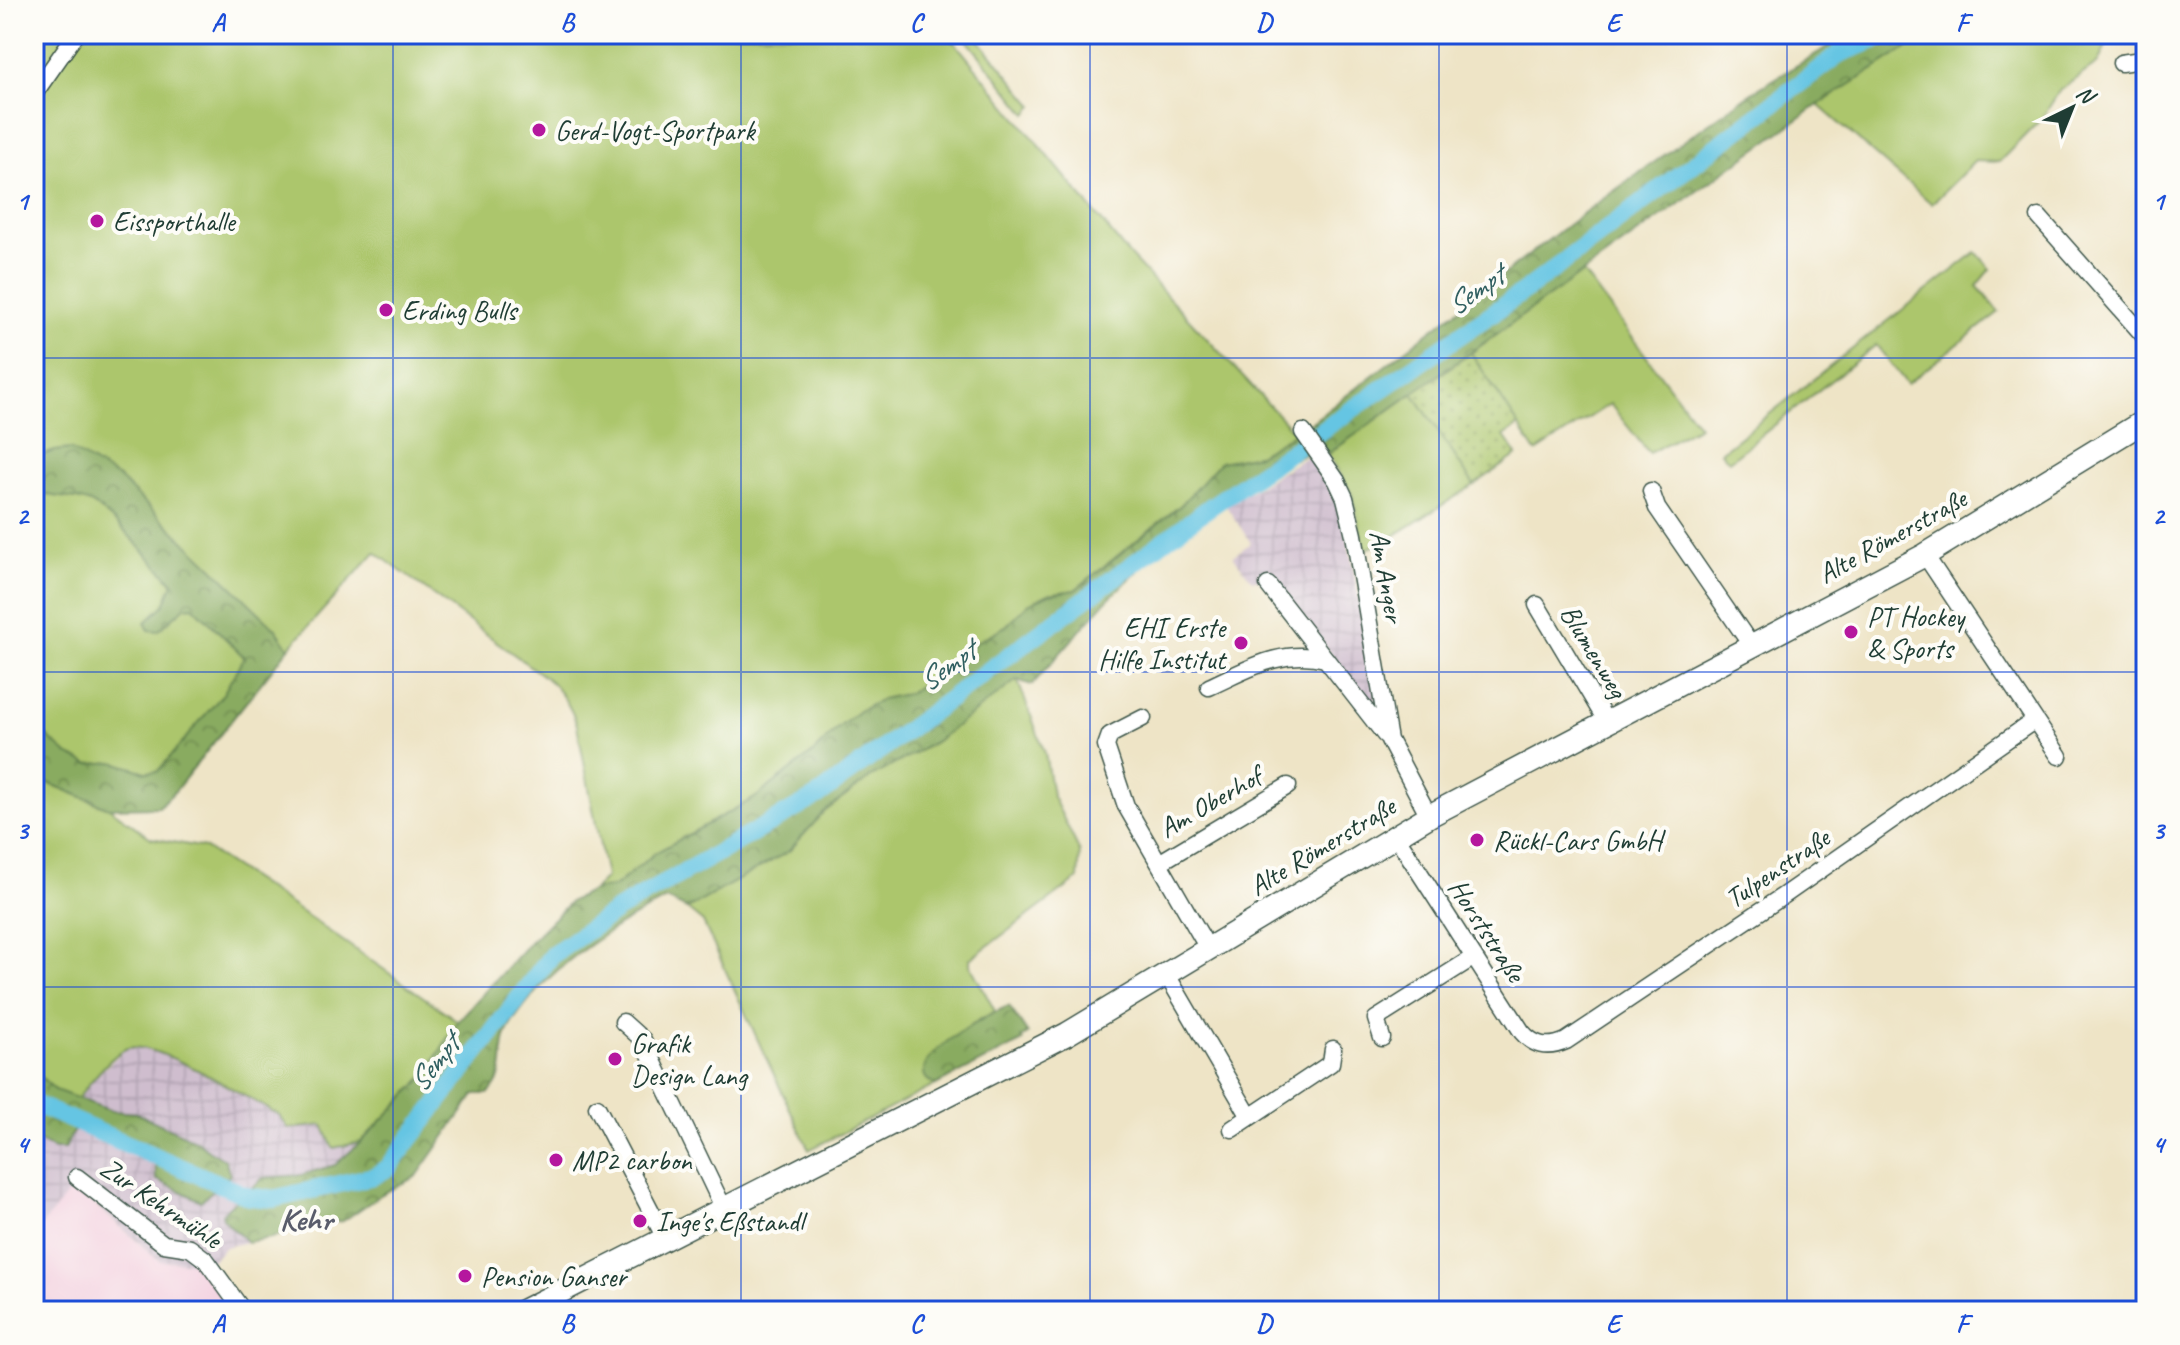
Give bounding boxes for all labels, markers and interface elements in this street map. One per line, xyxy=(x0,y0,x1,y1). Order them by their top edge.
text: A xyxy=(211,6,226,39)
text: B xyxy=(560,6,576,39)
text: C xyxy=(910,6,926,39)
text: D xyxy=(1256,6,1274,39)
text: E xyxy=(1606,6,1624,39)
text: F xyxy=(1956,6,1974,39)
north arrow xyxy=(2032,68,2112,148)
text: N xyxy=(2070,79,2102,111)
place label: Gerd-Vogt-Sportpark xyxy=(555,113,756,148)
marker: Gerd-Vogt-Sportpark xyxy=(530,121,548,139)
text: 1 xyxy=(16,185,31,218)
text: 1 xyxy=(2152,185,2167,218)
place label: Eissporthalle xyxy=(113,204,237,239)
marker: Eissporthalle xyxy=(88,212,106,230)
water label: Sempt xyxy=(1439,253,1517,323)
place label: Erding Bulls xyxy=(402,293,519,328)
marker: Erding Bulls xyxy=(377,301,395,319)
street label: Alte Römerstraße xyxy=(1812,480,1974,591)
text: 2 xyxy=(16,499,30,532)
text: 2 xyxy=(2152,499,2166,532)
street label: Am Anger xyxy=(1362,528,1413,627)
street label: Blumenweg xyxy=(1553,598,1636,706)
place label: PT Hockey & Sports xyxy=(1867,599,1967,666)
place label: EHI Erste Hilfe Institut xyxy=(1098,610,1228,677)
marker: PT Hockey & Sports xyxy=(1842,623,1860,641)
water label: Sempt xyxy=(911,628,989,700)
marker: EHI Erste Hilfe Institut xyxy=(1232,634,1250,652)
street label: Am Oberhof xyxy=(1152,756,1273,845)
street label: Alte Römerstraße xyxy=(1243,788,1403,903)
text: 3 xyxy=(16,814,30,847)
text: 3 xyxy=(2152,814,2166,847)
street label: Tulpenstraße xyxy=(1718,819,1838,916)
place label: Rückl-Cars GmbH xyxy=(1493,823,1666,858)
marker: Rückl-Cars GmbH xyxy=(1468,831,1486,849)
street label: Horststraße xyxy=(1441,872,1534,990)
water label: Sempt xyxy=(400,1021,472,1099)
place label: Grafik Design Lang xyxy=(631,1026,749,1093)
marker: Grafik Design Lang xyxy=(606,1050,624,1068)
text: 4 xyxy=(16,1128,31,1161)
text: 4 xyxy=(2152,1128,2167,1161)
place label: MP2 carbon xyxy=(572,1143,693,1178)
street label: Zur Kehrmühle xyxy=(94,1150,230,1257)
marker: MP2 carbon xyxy=(547,1151,565,1169)
district label: Kehr xyxy=(280,1199,336,1240)
place label: Inge's Eßstandl xyxy=(656,1204,809,1239)
marker: Inge's Eßstandl xyxy=(631,1212,649,1230)
place label: Pension Ganser xyxy=(481,1259,628,1294)
marker: Pension Ganser xyxy=(456,1267,474,1285)
text: A xyxy=(211,1307,226,1340)
text: B xyxy=(560,1307,576,1340)
text: C xyxy=(910,1307,926,1340)
text: D xyxy=(1256,1307,1274,1340)
text: E xyxy=(1606,1307,1624,1340)
text: F xyxy=(1956,1307,1974,1340)

